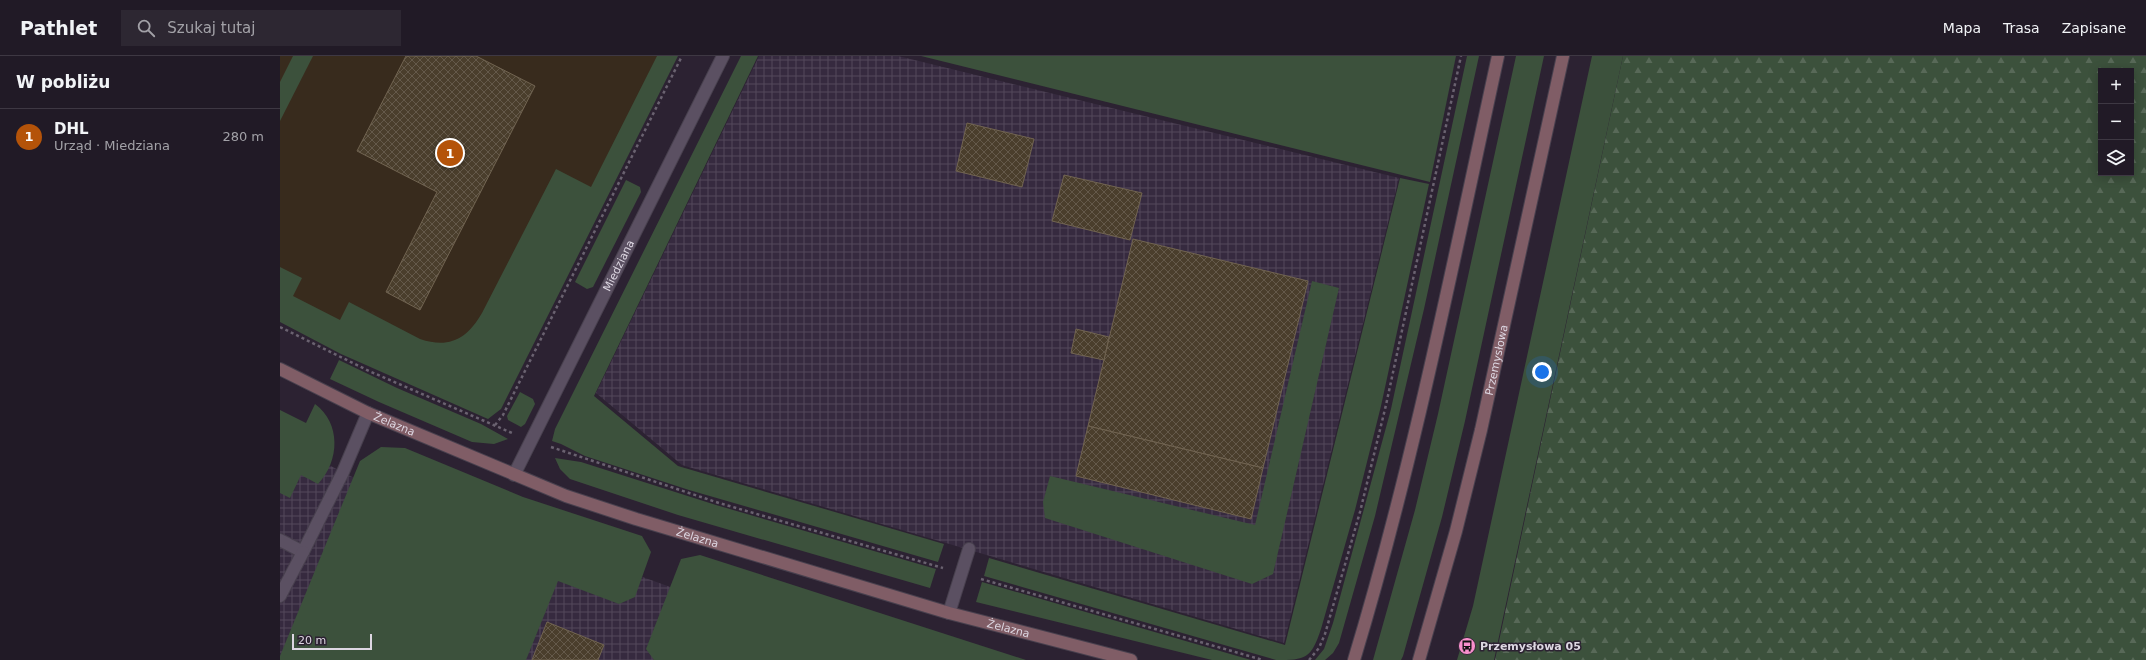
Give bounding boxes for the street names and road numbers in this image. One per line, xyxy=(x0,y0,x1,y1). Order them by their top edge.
street label: Miedziana xyxy=(600,238,637,293)
street label: Przemysłowa xyxy=(1482,323,1510,397)
street label: Żelazna xyxy=(372,410,417,438)
street label: Żelazna xyxy=(675,525,720,550)
street label: Żelazna xyxy=(986,617,1031,640)

